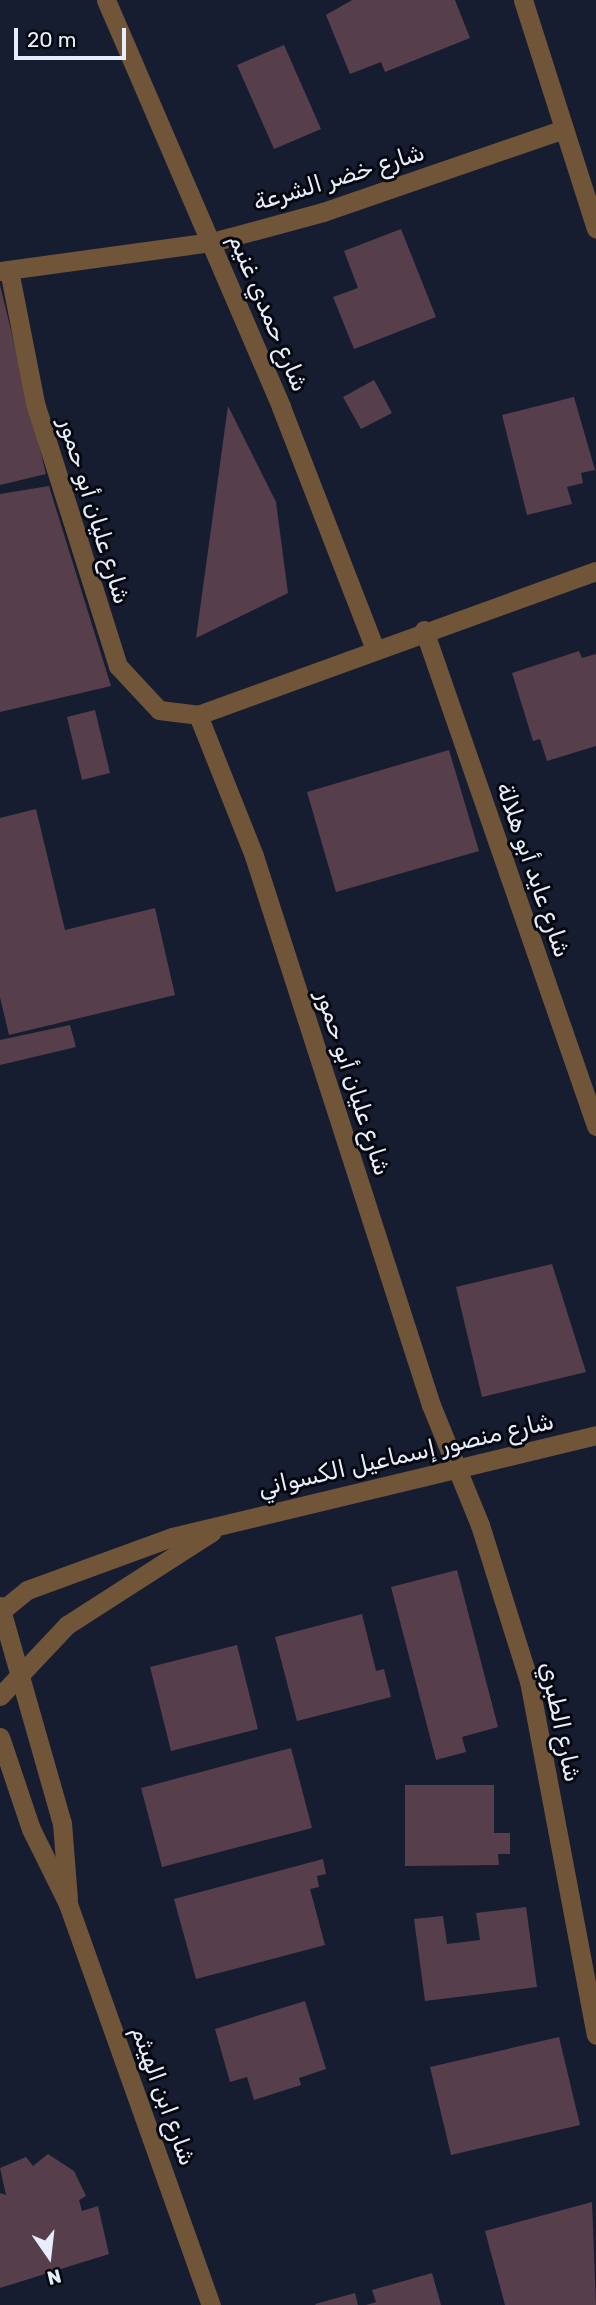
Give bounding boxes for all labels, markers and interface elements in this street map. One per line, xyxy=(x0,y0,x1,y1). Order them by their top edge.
scale bar xyxy=(18,14,130,58)
text: 20 m xyxy=(27,27,76,52)
street label: شارع خضر الشرعة xyxy=(250,138,428,218)
street label: شارع حمدي غنيم xyxy=(222,230,314,396)
street label: شارع عليان أبو حمور xyxy=(52,414,136,608)
street label: شارع عايد أبو هلالة xyxy=(490,779,576,961)
street label: شارع عليان أبو حمور xyxy=(309,987,397,1179)
street label: شارع منصور إسماعيل الكسواني xyxy=(255,1407,557,1503)
street label: شارع الطبري xyxy=(533,1659,587,1785)
street label: شارع ابن الهيثم xyxy=(124,2022,202,2170)
north arrow xyxy=(14,2221,84,2291)
text: N xyxy=(45,2264,64,2290)

